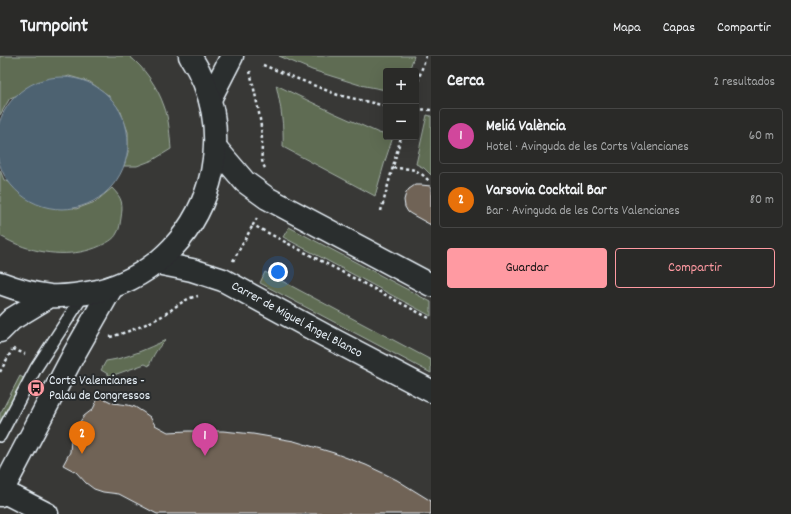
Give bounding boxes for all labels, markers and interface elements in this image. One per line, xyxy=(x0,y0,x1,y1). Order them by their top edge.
text: Turnpoint xyxy=(20,14,88,41)
text: Mapa xyxy=(613,18,641,38)
text: Capas xyxy=(663,18,695,38)
text: Compartir xyxy=(717,18,771,38)
map controls xyxy=(383,68,419,140)
button: + xyxy=(383,68,419,104)
text: Cerca xyxy=(447,70,484,94)
text: 2 resultados xyxy=(713,73,775,92)
button: − xyxy=(383,104,419,140)
text: Meliá València xyxy=(486,116,566,138)
text: 1 xyxy=(460,127,462,146)
text: 60 m xyxy=(749,127,774,146)
text: Hotel · Avinguda de les Corts Valencianes xyxy=(486,138,689,157)
text: Varsovia Cocktail Bar xyxy=(486,180,607,202)
text: 2 xyxy=(458,191,464,210)
text: 80 m xyxy=(750,191,774,210)
text: Bar · Avinguda de les Corts Valencianes xyxy=(486,202,680,221)
button: Guardar xyxy=(447,248,607,288)
button: Compartir xyxy=(615,248,775,288)
your location xyxy=(268,262,288,282)
street label: Carrer de Miguel Ángel Blanco xyxy=(228,277,366,363)
place label: Corts Valencianes - Palau de Congressos xyxy=(49,372,150,406)
bus stop icon: Corts Valencianes - Palau de Congressos xyxy=(26,378,46,398)
pin: 2 xyxy=(69,421,95,454)
pin: 1 xyxy=(192,423,218,456)

